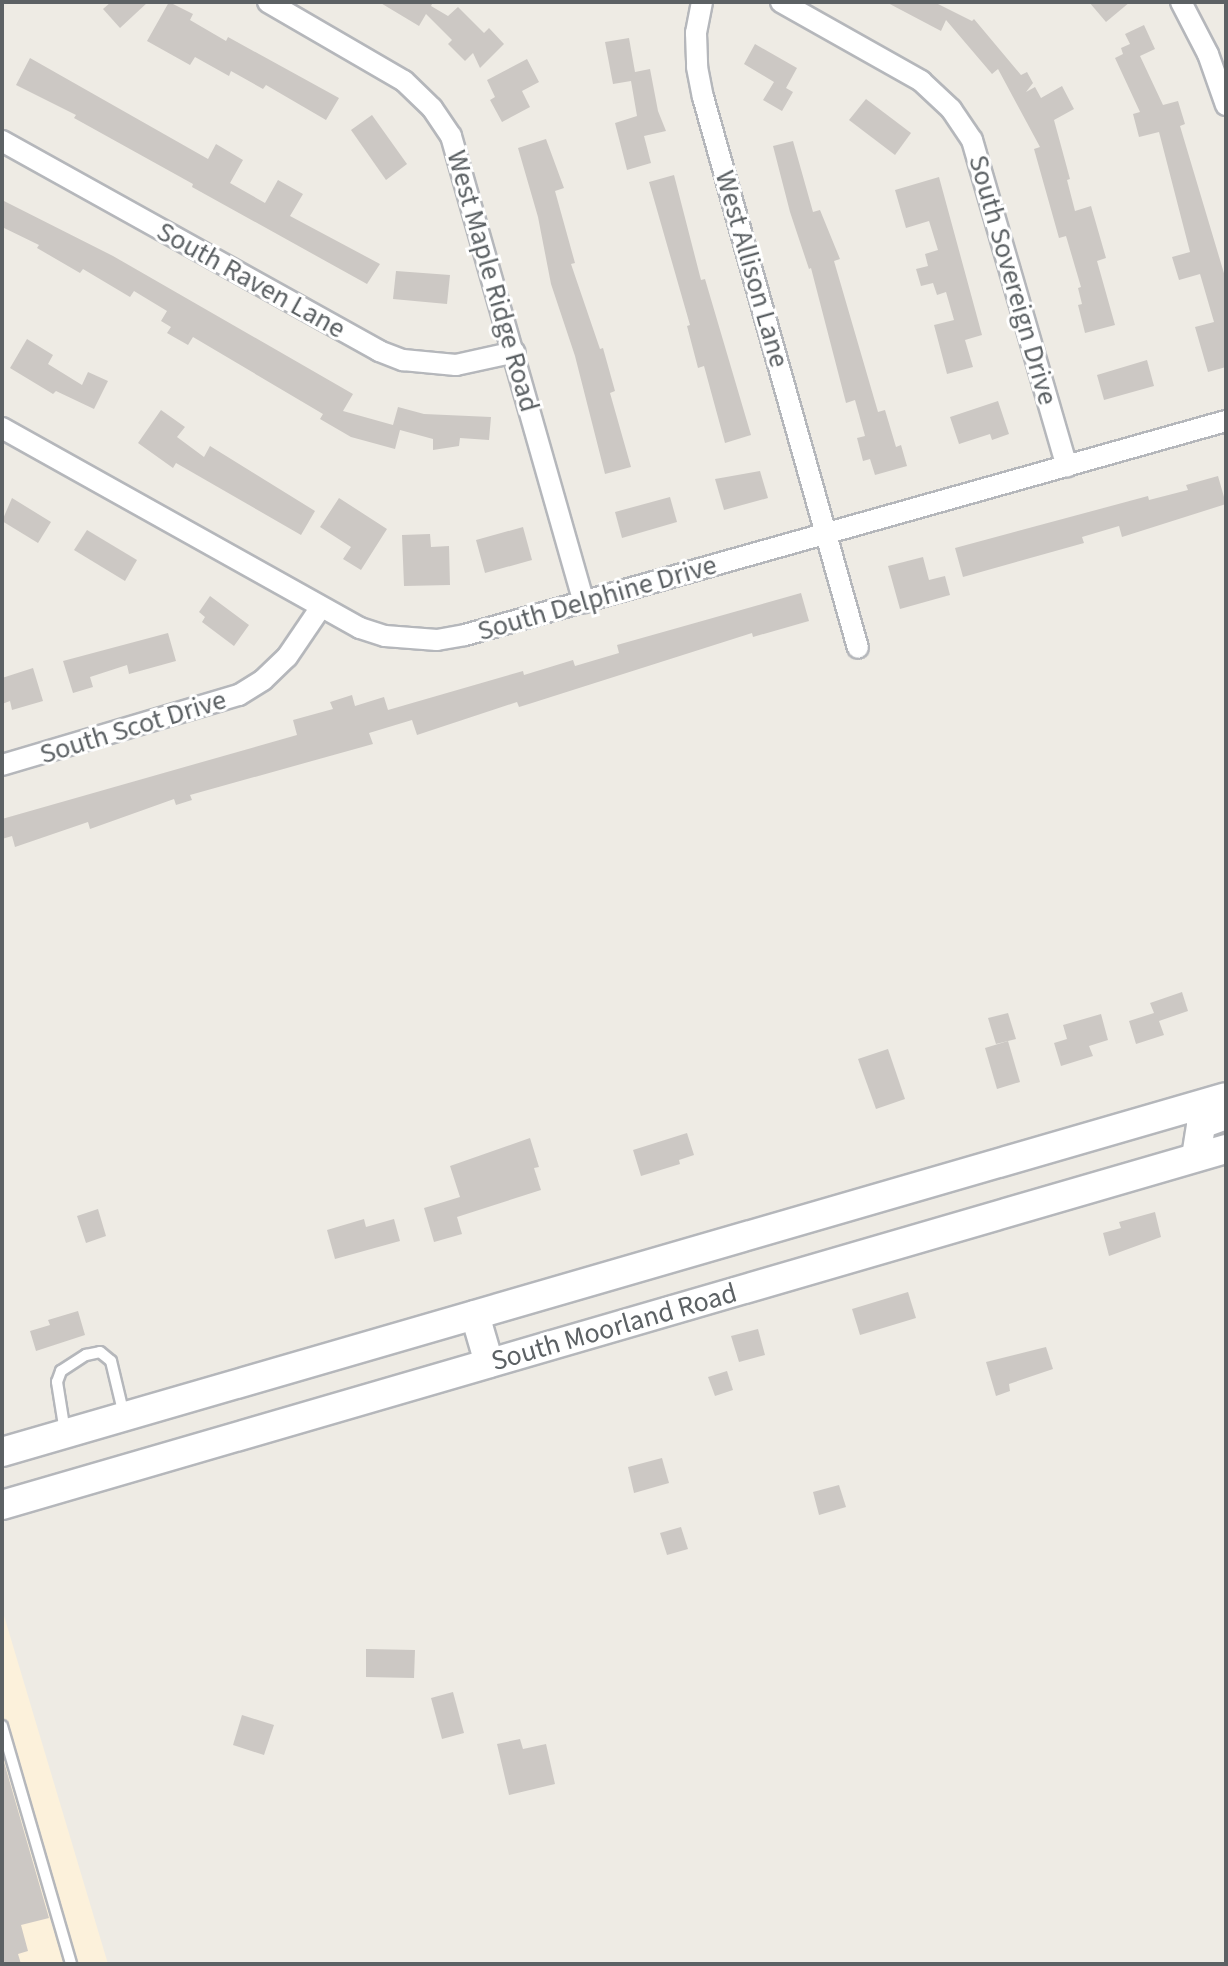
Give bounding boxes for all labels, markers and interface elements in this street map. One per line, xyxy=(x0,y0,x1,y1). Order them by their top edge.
street label: West Maple Ridge Road xyxy=(440,146,546,416)
street label: South Sovereign Drive xyxy=(961,151,1065,409)
street label: West Allison Lane xyxy=(708,167,796,371)
street label: South Raven Lane xyxy=(151,214,351,346)
street label: South Delphine Drive xyxy=(474,548,720,648)
street label: South Scot Drive xyxy=(36,683,230,771)
street label: South Moorland Road xyxy=(487,1276,741,1378)

